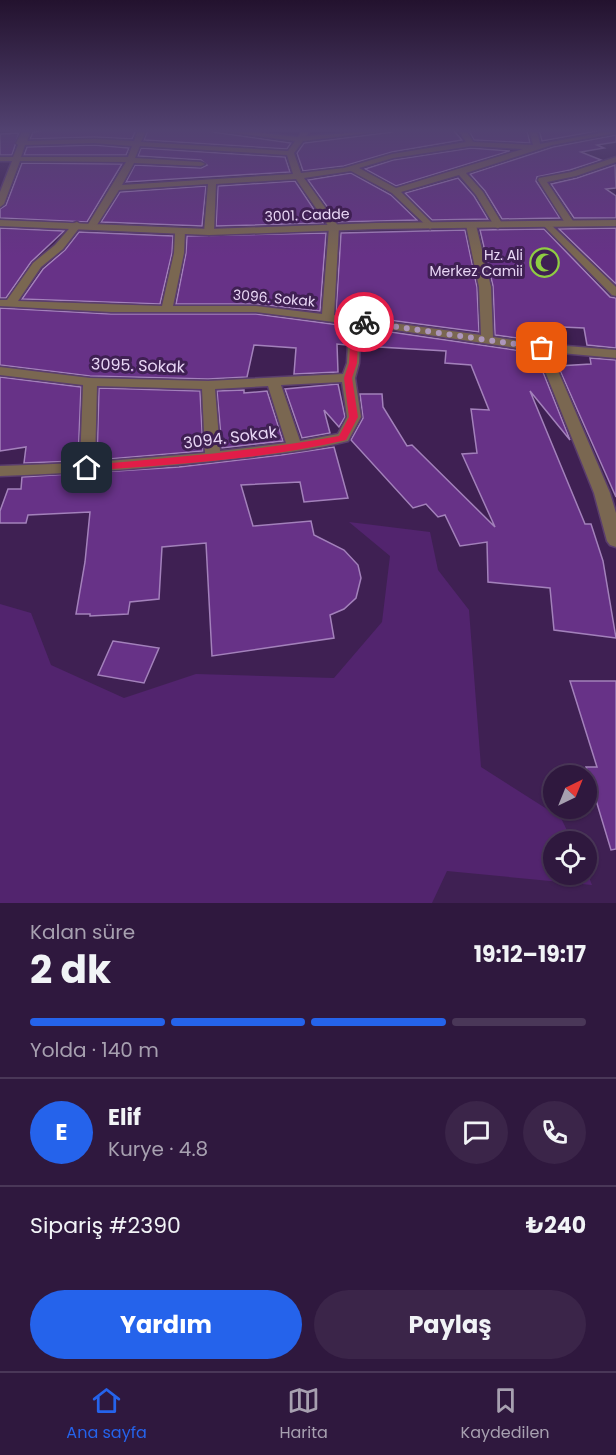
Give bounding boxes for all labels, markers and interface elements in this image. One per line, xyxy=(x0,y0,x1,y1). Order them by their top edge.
street label: 3001. Cadde xyxy=(264,204,350,226)
place label: Hz. Ali Merkez Camii xyxy=(429,245,523,281)
mosque icon: Hz. Ali Merkez Camii xyxy=(528,247,560,279)
street label: 3096. Sokak xyxy=(232,284,317,312)
courier xyxy=(334,292,394,352)
icon: bike xyxy=(348,306,381,339)
pin xyxy=(516,322,567,373)
icon: bag xyxy=(525,331,558,364)
street label: 3095. Sokak xyxy=(91,352,186,379)
street label: 3094. Sokak xyxy=(182,420,279,455)
pin xyxy=(61,442,112,493)
icon: home xyxy=(70,451,103,484)
north arrow xyxy=(543,765,597,819)
map controls xyxy=(543,765,597,885)
button: locate xyxy=(543,831,597,885)
text: Kalan süre xyxy=(30,918,135,946)
text: 19:12–19:17 xyxy=(474,939,586,970)
text: 2 dk xyxy=(30,942,111,997)
text: Yolda · 140 m xyxy=(30,1036,159,1064)
button: chat xyxy=(445,1101,508,1164)
button: phone xyxy=(523,1101,586,1164)
text: Elif xyxy=(108,1102,141,1133)
text: E xyxy=(56,1117,67,1148)
text: Kurye · 4.8 xyxy=(108,1135,208,1163)
text: Sipariş #2390 xyxy=(30,1210,181,1241)
text: ₺240 xyxy=(526,1210,586,1241)
button: Yardım xyxy=(30,1290,302,1359)
button: Paylaş xyxy=(314,1290,586,1359)
tab: Ana sayfa xyxy=(66,1384,147,1445)
tab: Harita xyxy=(279,1384,328,1445)
tab: Kaydedilen xyxy=(461,1384,550,1445)

